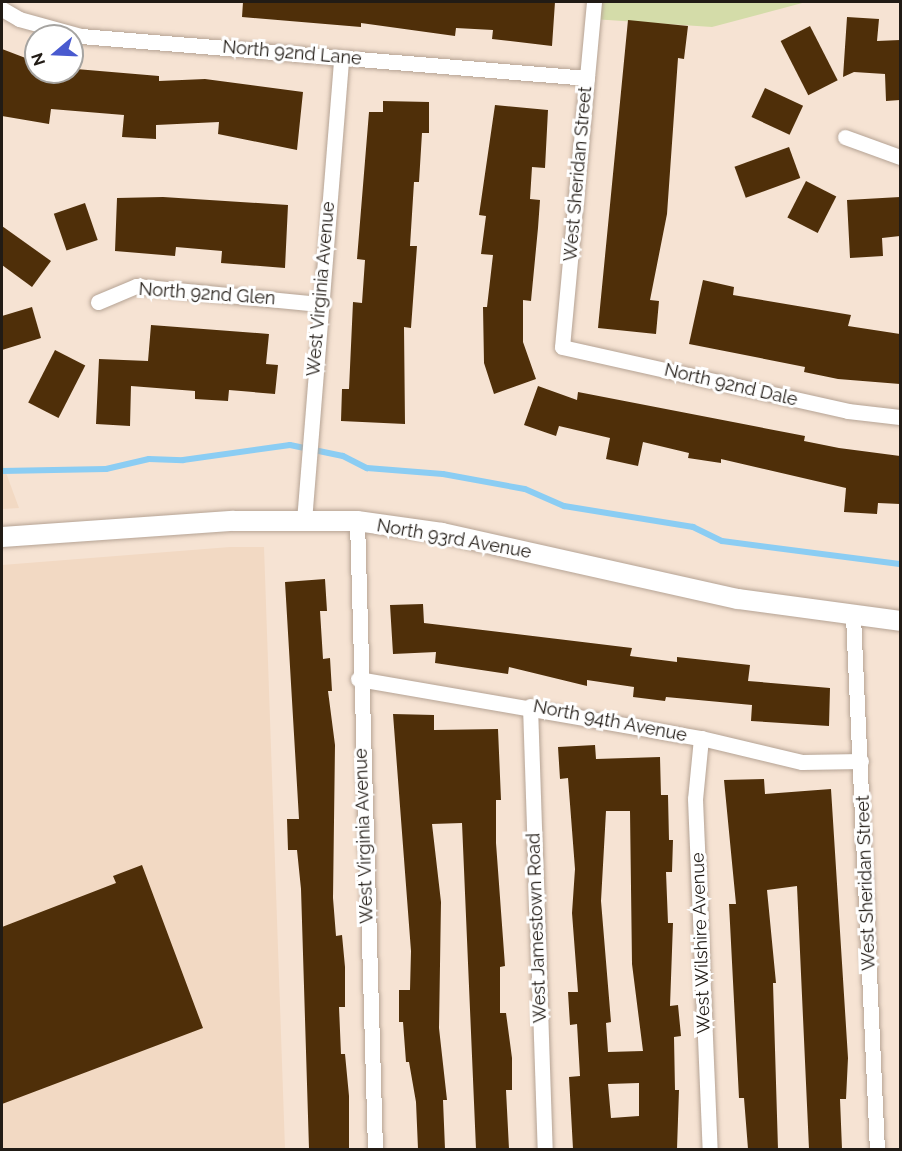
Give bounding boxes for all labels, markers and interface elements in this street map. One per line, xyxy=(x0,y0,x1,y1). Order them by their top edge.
north arrow xyxy=(24,24,84,84)
street label: North 92nd Lane xyxy=(222,36,362,70)
text: N xyxy=(27,51,49,68)
street label: West Sheridan Street xyxy=(560,86,596,262)
street label: West Virginia Avenue xyxy=(303,200,339,378)
street label: North 92nd Glen xyxy=(138,278,276,310)
street label: North 92nd Dale xyxy=(662,359,800,411)
street label: North 93rd Avenue xyxy=(375,515,533,563)
street label: North 94th Avenue xyxy=(531,695,689,747)
street label: West Virginia Avenue xyxy=(350,747,378,925)
street label: West Sheridan Street xyxy=(852,795,880,971)
street label: West Jamestown Road xyxy=(523,832,551,1024)
street label: West Wilshire Avenue xyxy=(687,851,715,1035)

